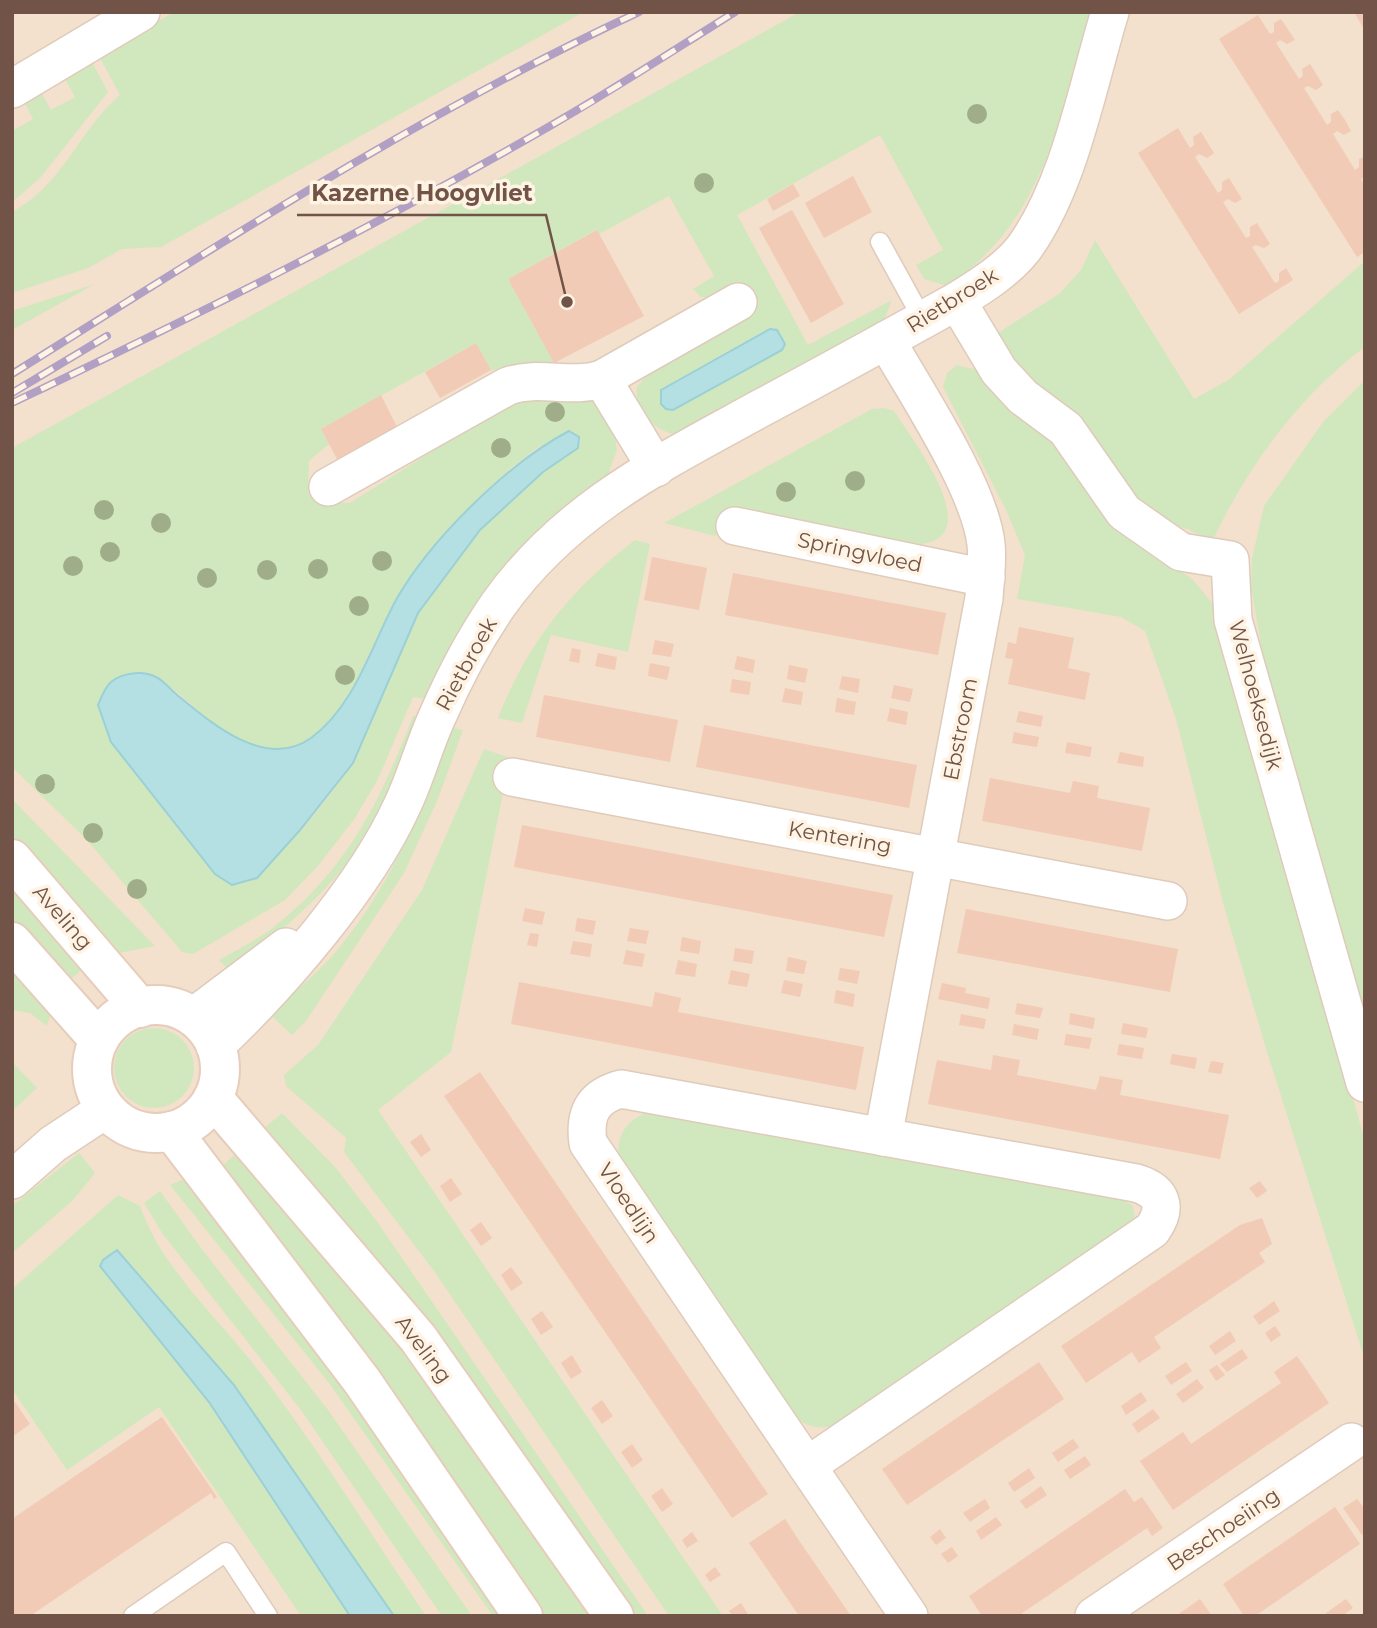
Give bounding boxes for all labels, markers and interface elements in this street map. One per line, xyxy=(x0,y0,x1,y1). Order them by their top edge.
callout: Kazerne Hoogvliet xyxy=(297,171,546,215)
text: Kazerne Hoogvliet xyxy=(311,179,533,207)
street label: Rietbroek xyxy=(902,262,1003,338)
street label: Springvloed xyxy=(795,527,925,577)
street label: Rietbroek xyxy=(430,613,502,715)
street label: Welhoeksedijk xyxy=(1224,617,1288,773)
street label: Ebstroom xyxy=(938,676,982,782)
street label: Kentering xyxy=(786,816,894,858)
street label: Aveling xyxy=(28,879,98,955)
street label: Vloedlijn xyxy=(593,1158,665,1248)
street label: Aveling xyxy=(391,1310,457,1388)
street label: Beschoeiing xyxy=(1162,1482,1284,1576)

